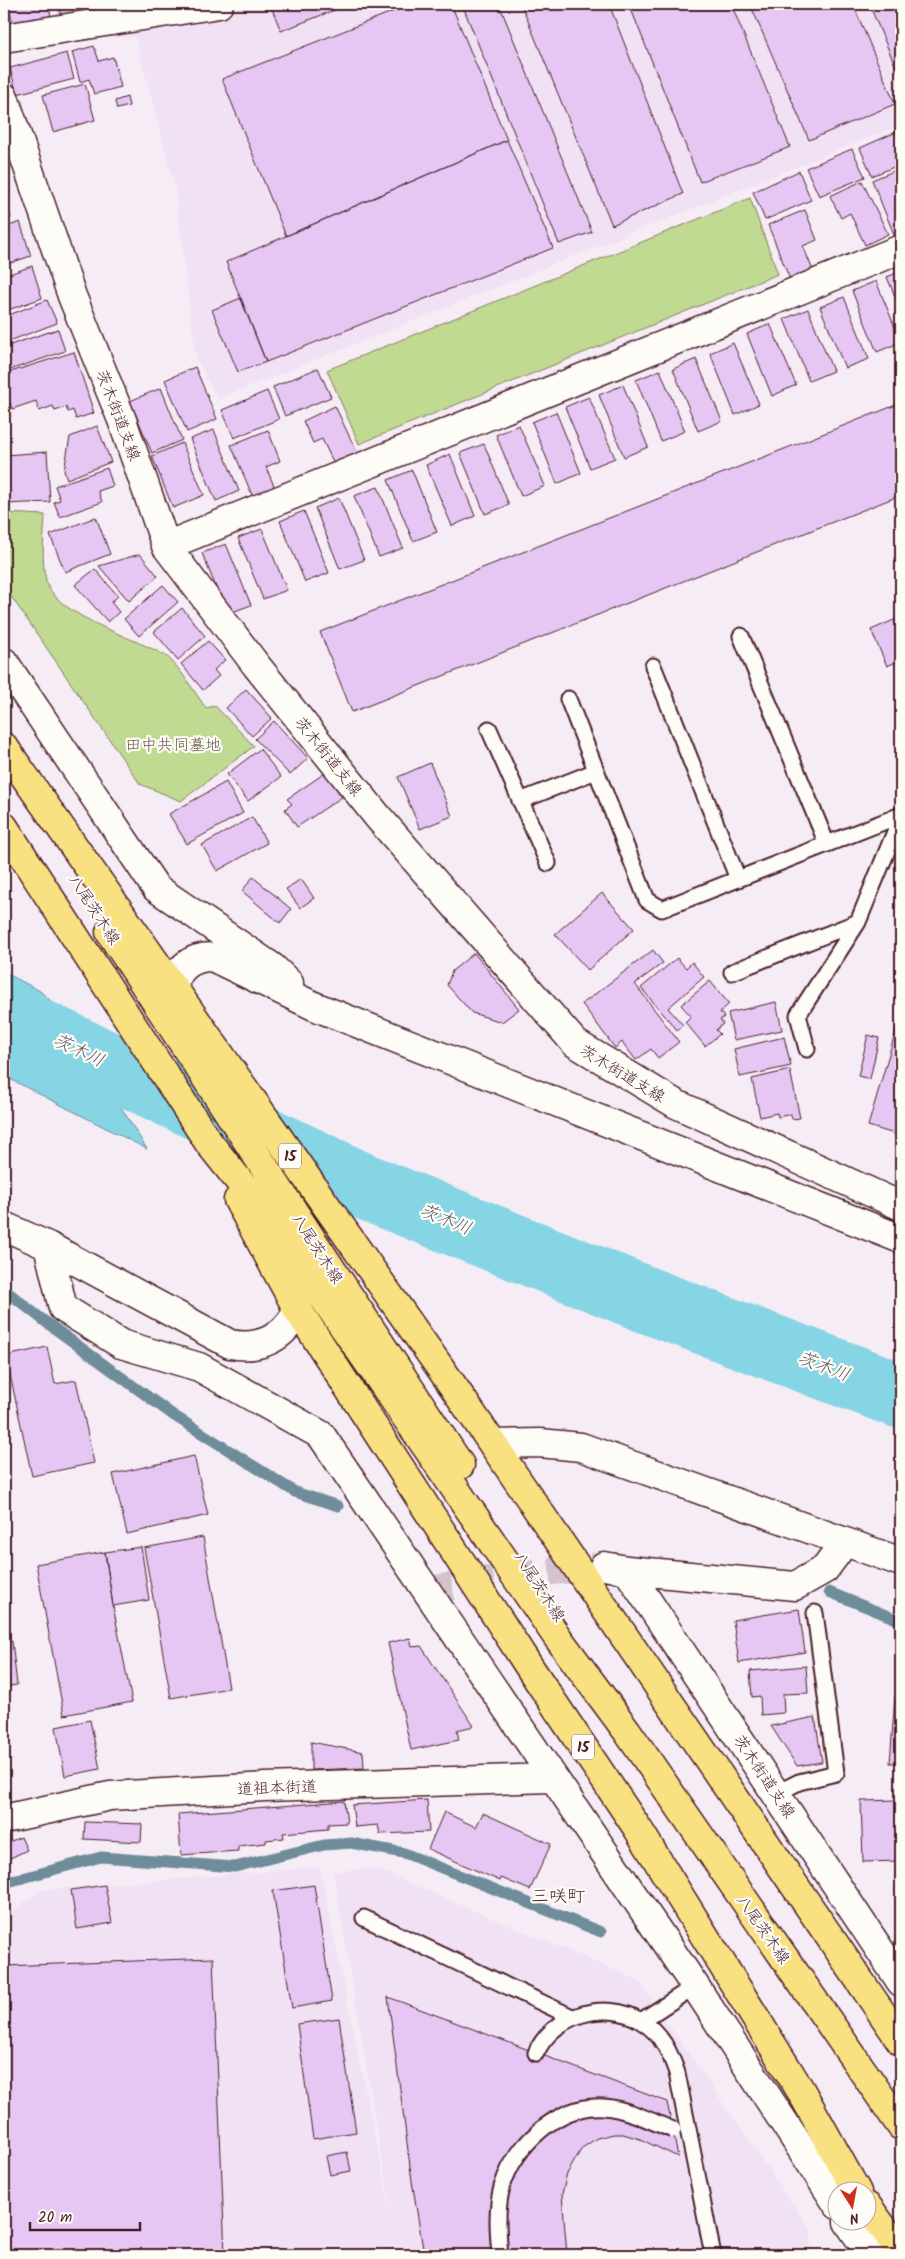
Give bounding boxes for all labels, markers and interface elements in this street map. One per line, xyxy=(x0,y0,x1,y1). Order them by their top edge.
street label: 茨木街道支線 xyxy=(89,366,146,465)
street label: 茨木街道支線 xyxy=(288,712,368,802)
park label: 田中共同墓地 xyxy=(125,733,221,758)
street label: 八尾茨木線 xyxy=(61,869,126,950)
water label: 茨木川 xyxy=(48,1027,109,1076)
street label: 茨木街道支線 xyxy=(575,1039,670,1110)
road number: 15 xyxy=(279,1144,301,1168)
water label: 茨木川 xyxy=(415,1197,476,1244)
street label: 八尾茨木線 xyxy=(284,1208,349,1289)
water label: 茨木川 xyxy=(793,1344,854,1391)
street label: 八尾茨木線 xyxy=(506,1546,571,1627)
street label: 茨木街道支線 xyxy=(727,1730,801,1824)
road number: 15 xyxy=(572,1734,594,1760)
street label: 道祖本街道 xyxy=(237,1775,317,1802)
district label: 三咲町 xyxy=(531,1883,585,1912)
street label: 八尾茨木線 xyxy=(730,1890,796,1970)
north arrow xyxy=(828,2182,878,2232)
scale bar xyxy=(30,2199,140,2231)
text: 20 m xyxy=(38,2206,72,2230)
text: N xyxy=(848,2206,861,2229)

